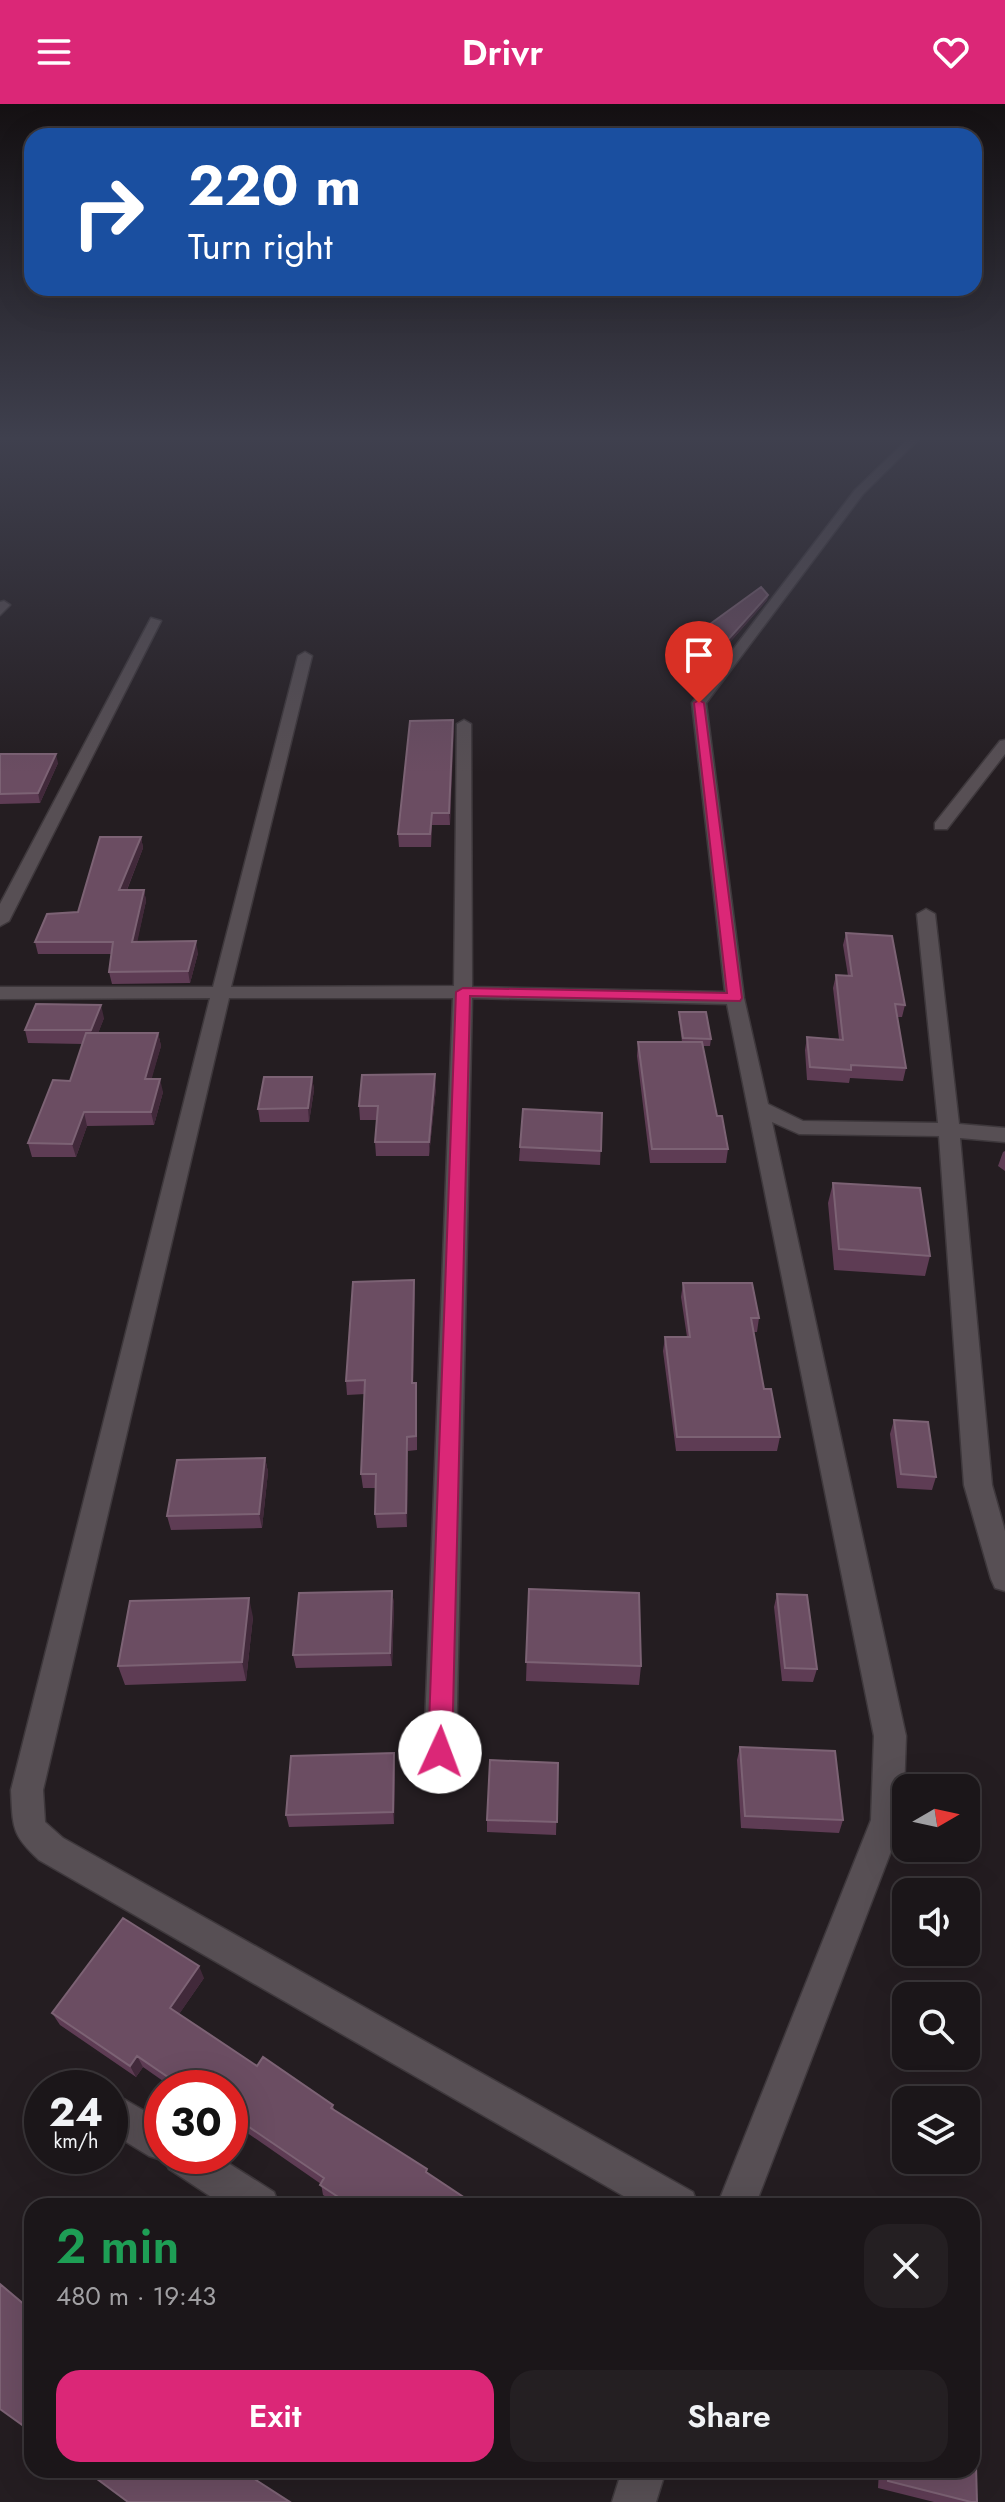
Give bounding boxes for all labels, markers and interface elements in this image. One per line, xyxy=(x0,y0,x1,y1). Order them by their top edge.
text: Drivr xyxy=(462,26,543,78)
icon: menu xyxy=(32,30,76,74)
icon: heart xyxy=(929,30,973,74)
text: 220 m xyxy=(188,145,361,226)
icon: right xyxy=(56,160,160,264)
text: Turn right xyxy=(188,220,333,272)
pin xyxy=(665,621,733,703)
icon: arrive xyxy=(677,633,721,677)
position arrow xyxy=(398,1710,482,1794)
north arrow xyxy=(892,1774,980,1862)
map controls xyxy=(892,1774,980,2174)
button: sound xyxy=(892,1878,980,1966)
button: search xyxy=(892,1982,980,2070)
speed limit sign: 30 xyxy=(144,2070,248,2174)
text: 24 xyxy=(49,2083,103,2141)
button: layers xyxy=(892,2086,980,2174)
text: km/h xyxy=(53,2127,99,2156)
text: 2 min xyxy=(56,2212,179,2281)
button: close xyxy=(864,2224,948,2308)
text: 480 m · 19:43 xyxy=(56,2277,216,2315)
button: Exit xyxy=(56,2370,494,2462)
button: Share xyxy=(510,2370,948,2462)

